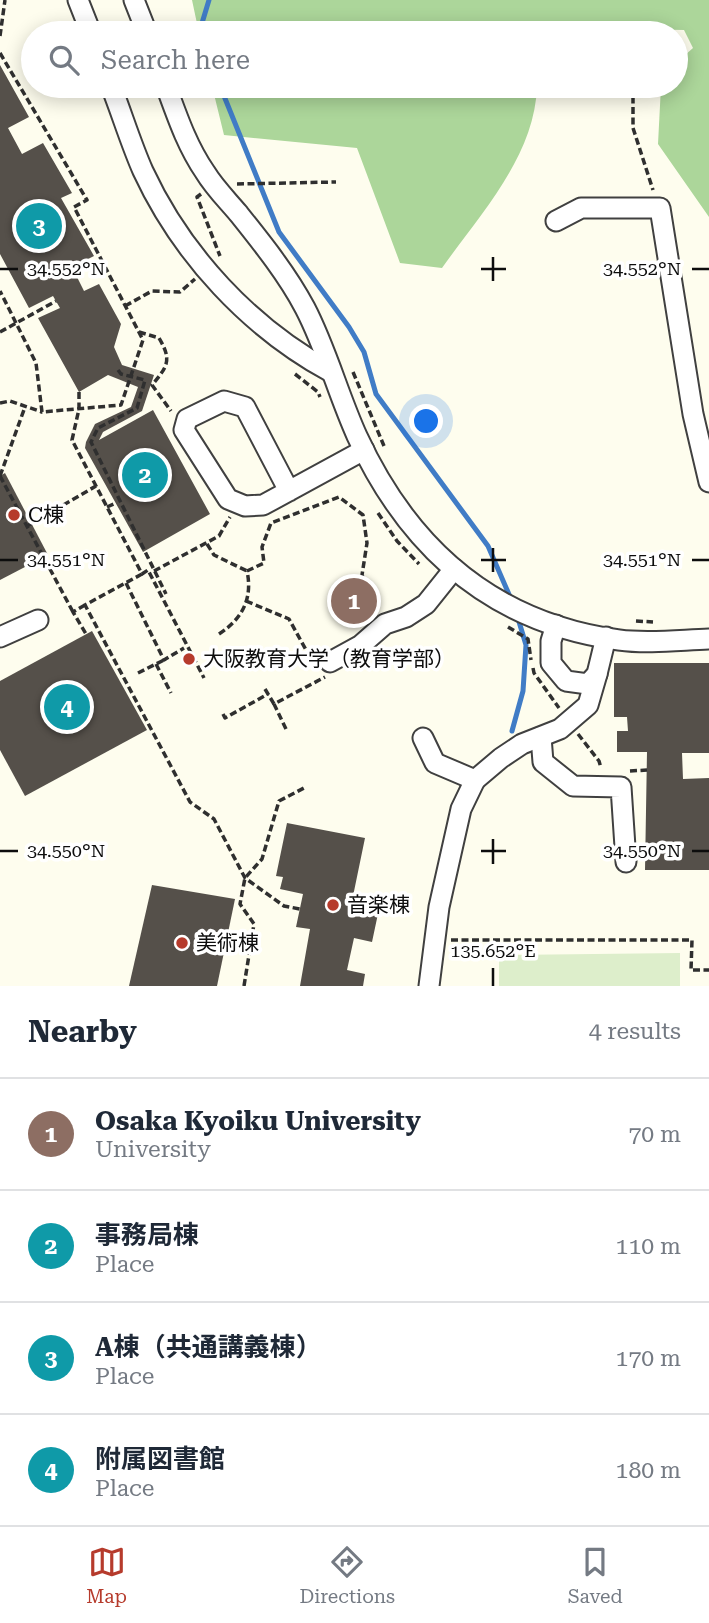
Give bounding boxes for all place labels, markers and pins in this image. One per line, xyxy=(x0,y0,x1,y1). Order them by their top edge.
pin: 3 xyxy=(16,200,62,252)
pin: 2 xyxy=(122,449,168,501)
place label: C棟 xyxy=(28,503,64,527)
marker: C棟 xyxy=(6,507,22,523)
pin: 1 xyxy=(331,575,377,627)
place label: 大阪教育大学（教育学部） xyxy=(203,647,455,671)
marker: 大阪教育大学（教育学部） xyxy=(181,651,197,667)
pin: 4 xyxy=(44,681,90,733)
place label: 音楽棟 xyxy=(347,893,410,917)
marker: 音楽棟 xyxy=(325,897,341,913)
place label: 美術棟 xyxy=(196,931,259,955)
marker: 美術棟 xyxy=(174,935,190,951)

